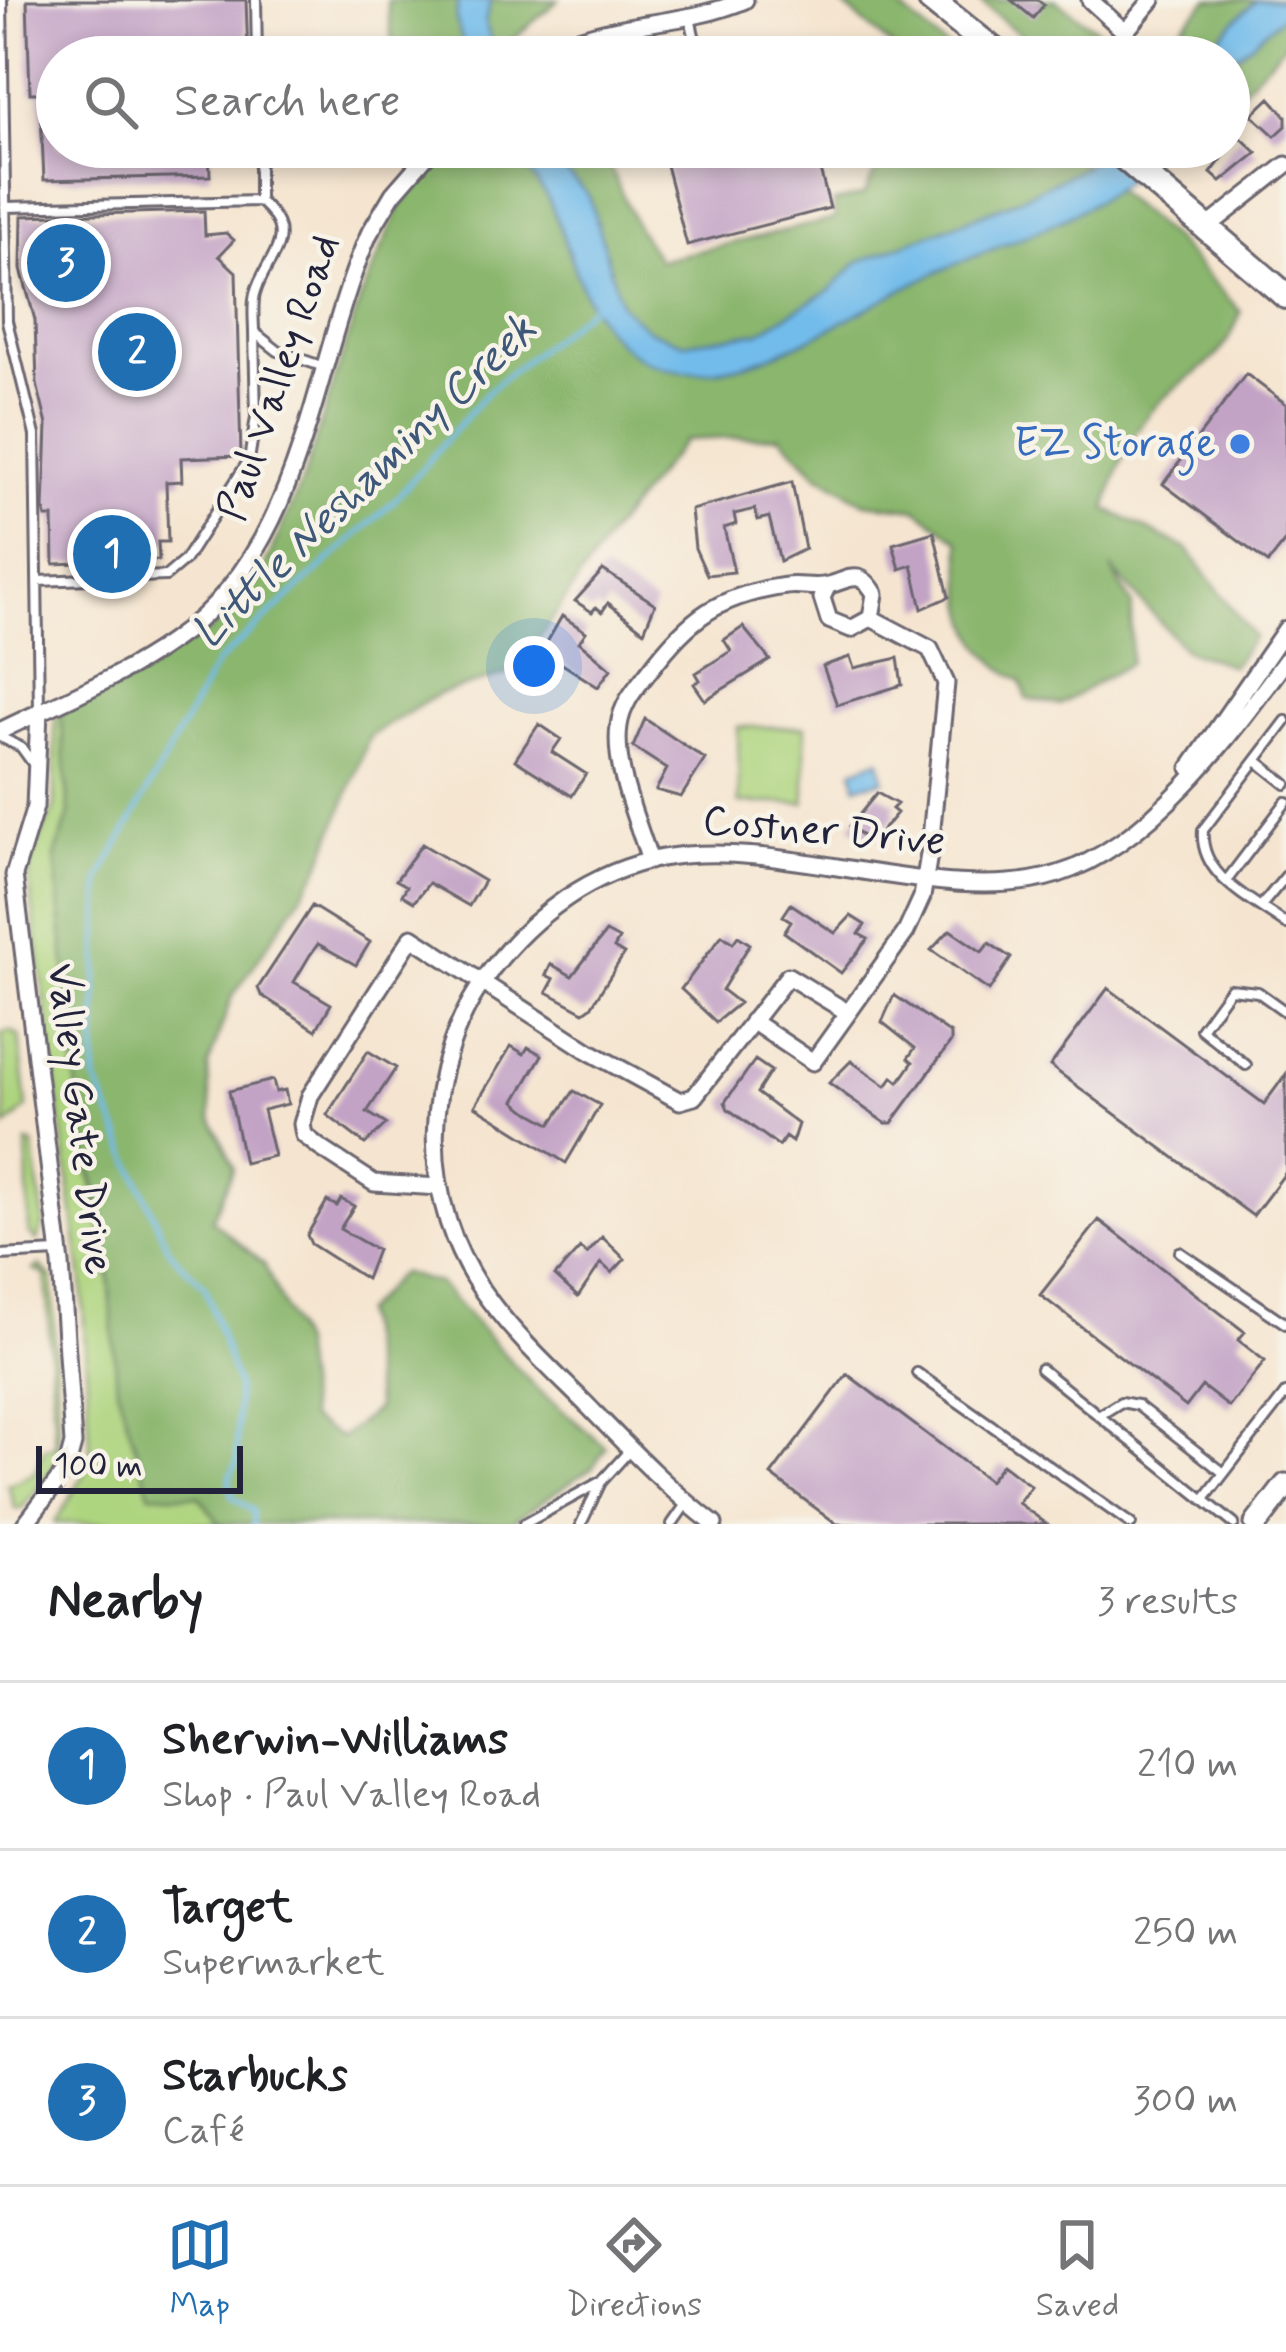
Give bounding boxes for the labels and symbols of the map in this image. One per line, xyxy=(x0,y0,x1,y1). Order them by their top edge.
pin: 3 xyxy=(27,218,105,308)
street label: Paul Valley Road xyxy=(205,228,355,528)
water label: Little Neshaminy Creek xyxy=(180,302,550,662)
pin: 2 xyxy=(98,307,176,397)
place label: EZ Storage xyxy=(1014,417,1216,476)
marker: EZ Storage xyxy=(1227,431,1253,457)
pin: 1 xyxy=(73,509,151,599)
your location xyxy=(504,636,564,696)
street label: Costner Drive xyxy=(700,794,948,870)
street label: Valley Gate Drive xyxy=(33,960,125,1278)
scale bar xyxy=(36,1440,243,1493)

